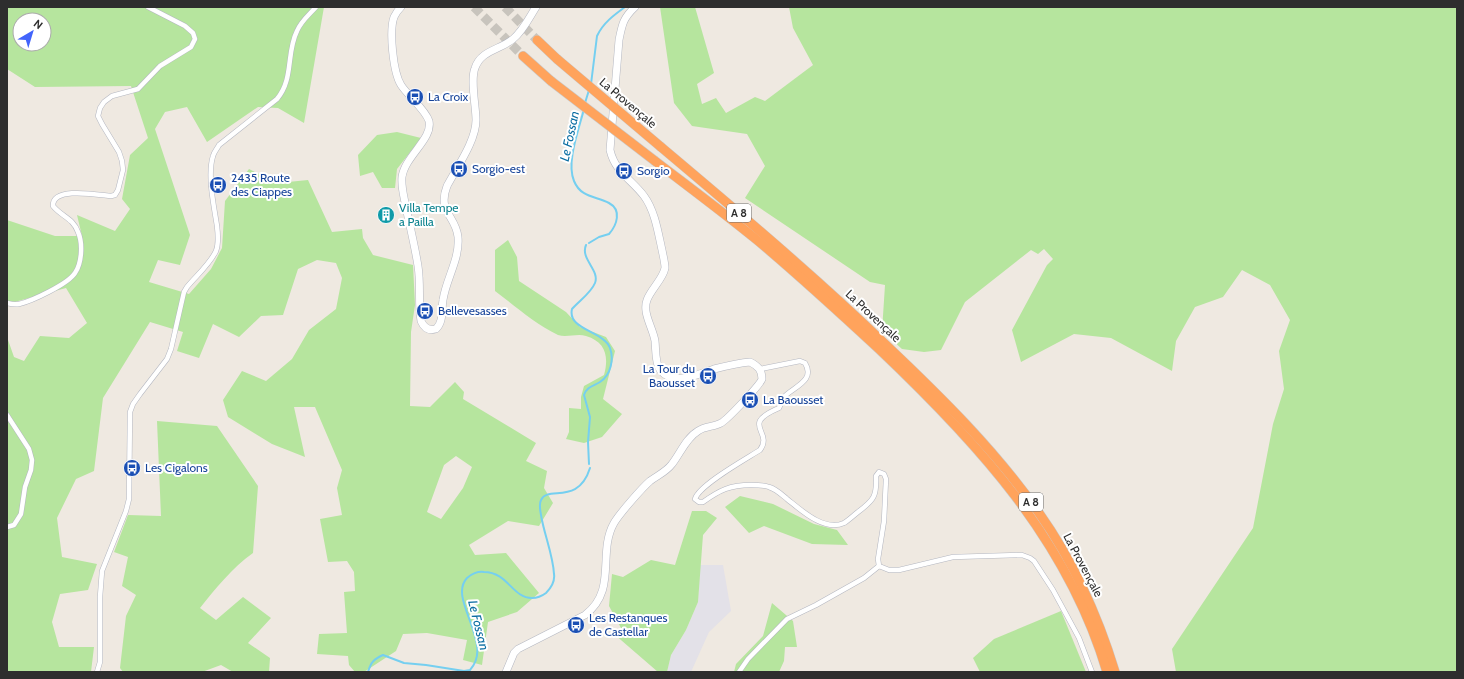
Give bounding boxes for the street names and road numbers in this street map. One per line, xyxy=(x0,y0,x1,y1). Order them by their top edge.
street label: La Provençale xyxy=(597,74,660,131)
road number: A 8 xyxy=(727,204,751,222)
street label: La Provençale xyxy=(843,286,904,345)
road number: A 8 xyxy=(1019,493,1043,511)
street label: La Provençale xyxy=(1060,530,1107,599)

